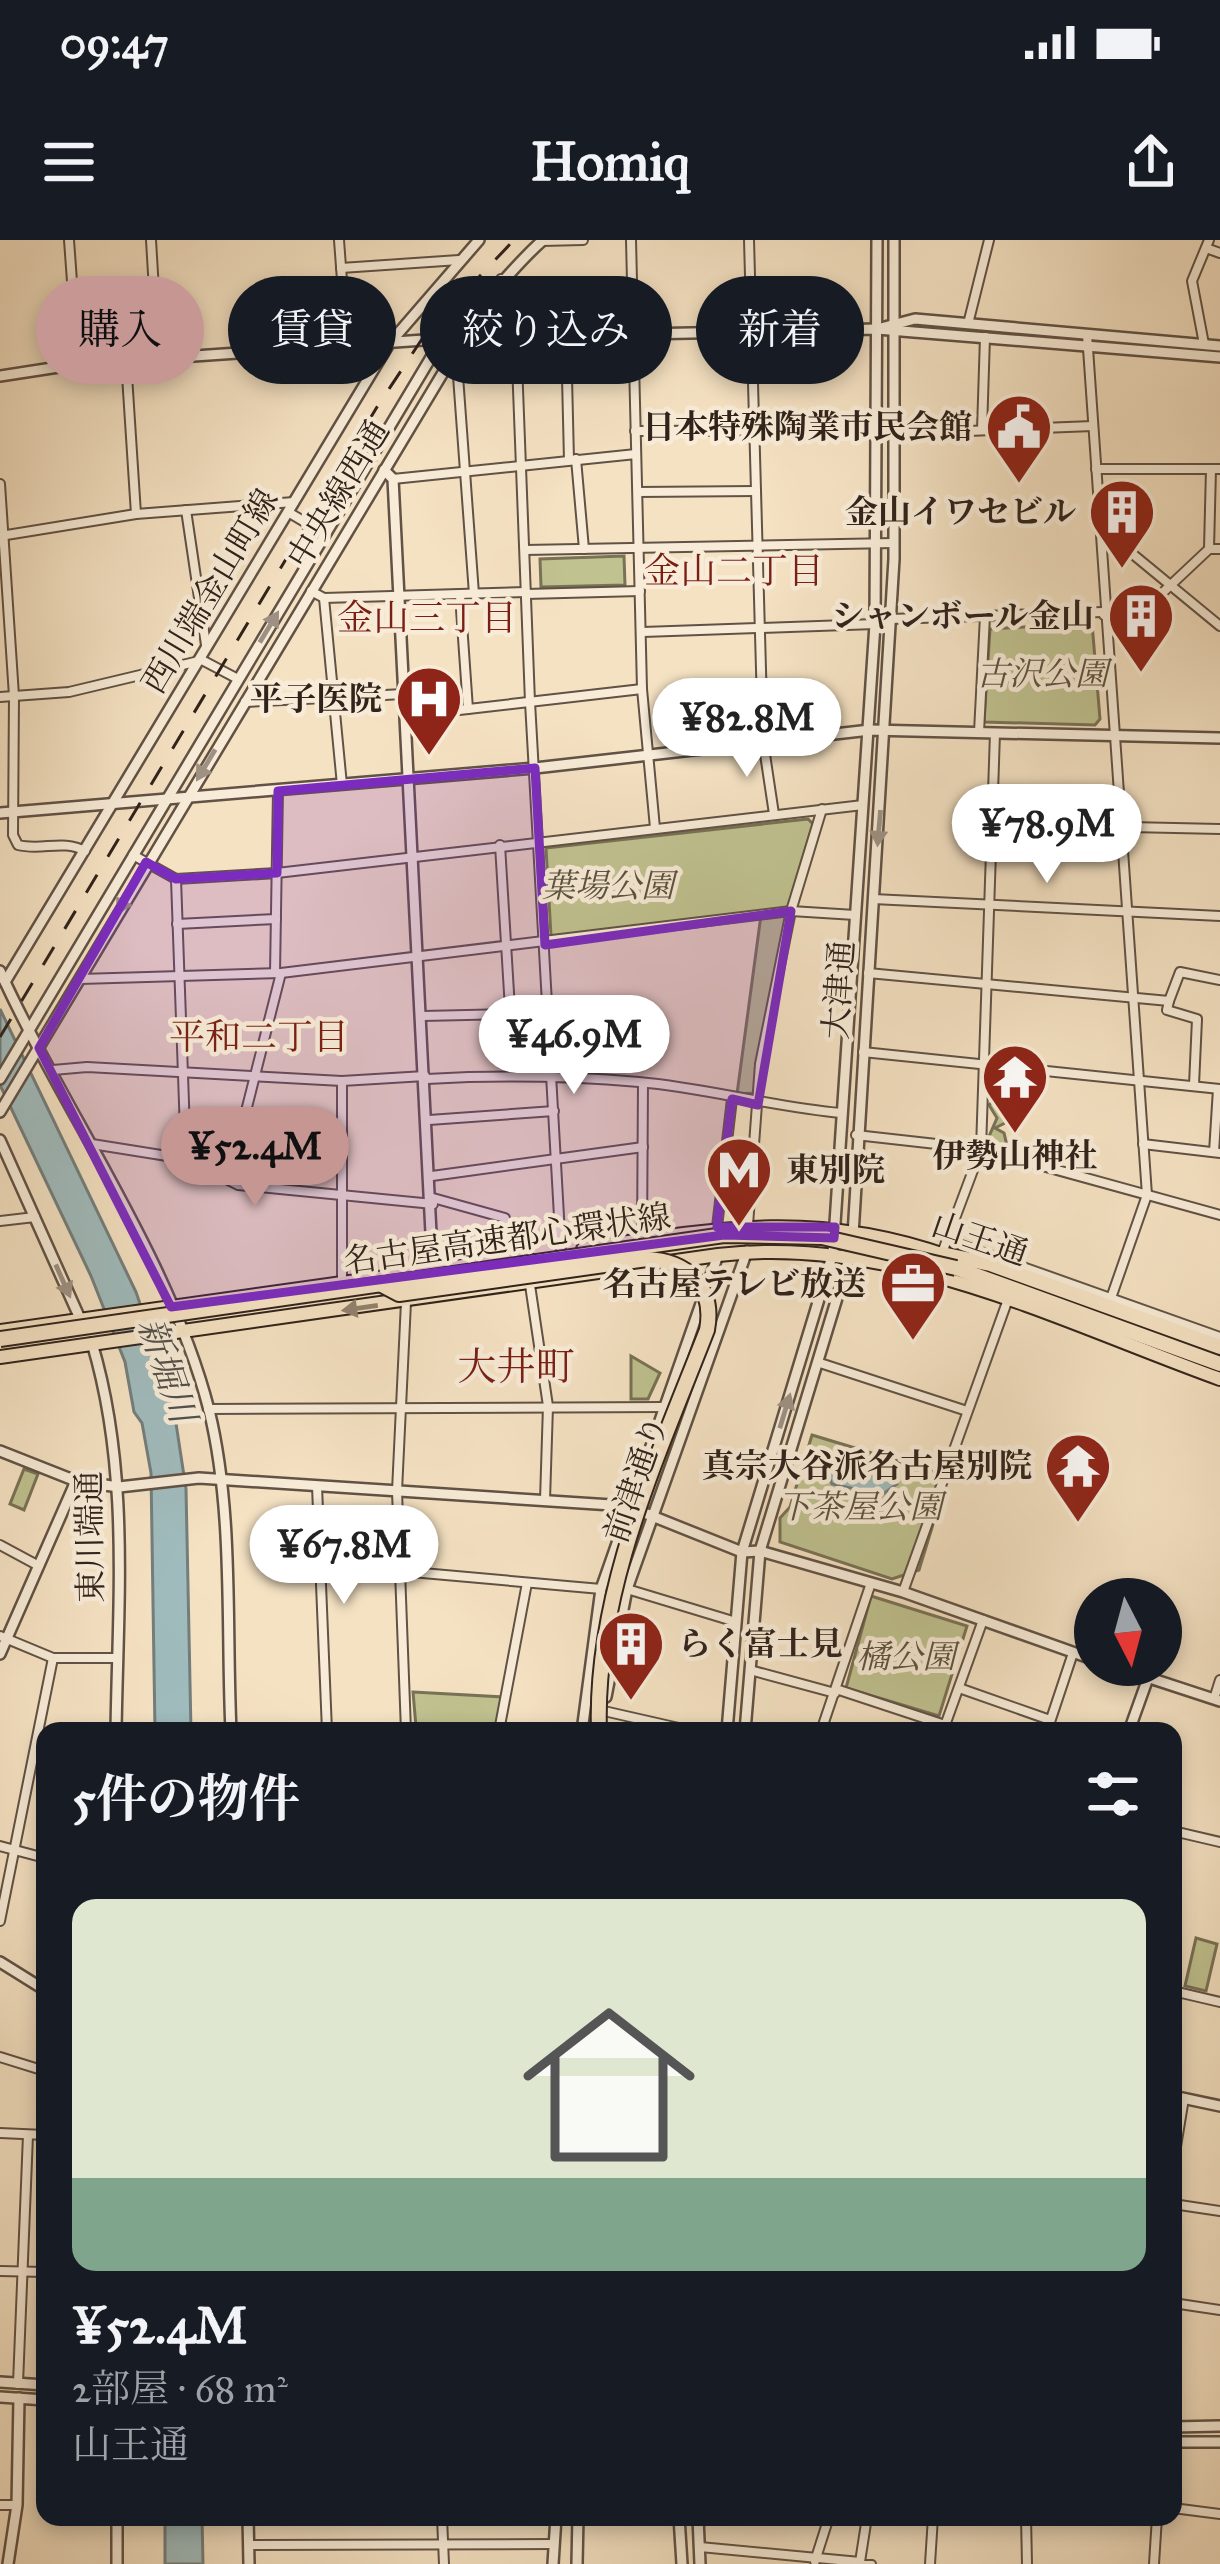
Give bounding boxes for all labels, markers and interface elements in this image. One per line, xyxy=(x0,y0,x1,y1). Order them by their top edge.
text: 09:47 xyxy=(60,15,169,70)
icon: menu xyxy=(36,129,102,195)
text: Homiq xyxy=(530,129,690,195)
icon: share xyxy=(1118,129,1184,195)
chip: 購入 xyxy=(36,276,204,384)
chip: 賃貸 xyxy=(228,276,396,384)
chip: 絞り込み xyxy=(420,276,672,384)
chip: 新着 xyxy=(696,276,864,384)
public building icon: 日本特殊陶業市民会館 xyxy=(984,392,1054,486)
place label: 日本特殊陶業市民会館 xyxy=(642,407,972,447)
street label: 中央線西通 xyxy=(278,413,398,575)
building icon: 金山イワセビル xyxy=(1087,477,1157,571)
street label: 西川端金山町線 xyxy=(133,482,287,700)
place label: 金山イワセビル xyxy=(845,492,1076,532)
district label: 金山二丁目 xyxy=(644,549,824,593)
building icon: シャンボール金山 xyxy=(1106,581,1176,675)
district label: 金山三丁目 xyxy=(337,596,517,640)
place label: シャンボール金山 xyxy=(831,596,1094,636)
one-way arrow xyxy=(258,610,279,644)
park label: 古沢公園 xyxy=(976,654,1113,694)
hospital icon: 平子医院 xyxy=(394,664,464,758)
pin: ¥82.8M xyxy=(649,678,845,780)
place label: 平子医院 xyxy=(250,679,382,719)
text: ¥82.8M xyxy=(679,693,815,741)
one-way arrow xyxy=(196,748,217,782)
pin: ¥78.9M xyxy=(949,784,1145,886)
text: ¥78.9M xyxy=(979,799,1115,847)
one-way arrow xyxy=(869,810,888,847)
park label: 葉場公園 xyxy=(542,866,679,906)
one-way arrow xyxy=(116,881,137,915)
street label: 大津通 xyxy=(816,939,862,1041)
pin: ¥46.9M xyxy=(476,995,672,1097)
text: ¥46.9M xyxy=(506,1010,642,1058)
district label: 平和二丁目 xyxy=(169,1015,349,1059)
temple icon: 伊勢山神社 xyxy=(980,1042,1050,1136)
pin: ¥52.4M xyxy=(157,1107,353,1209)
text: ¥52.4M xyxy=(188,1122,322,1170)
metro station icon: 東別院 xyxy=(704,1135,774,1229)
place label: 伊勢山神社 xyxy=(933,1136,1098,1176)
place label: 東別院 xyxy=(786,1150,885,1190)
street label: 名古屋高速都心環状線 xyxy=(341,1196,673,1282)
street label: 山王通 xyxy=(927,1204,1033,1274)
office icon: 名古屋テレビ放送 xyxy=(878,1249,948,1343)
one-way arrow xyxy=(54,1264,74,1299)
place label: 名古屋テレビ放送 xyxy=(603,1264,866,1304)
one-way arrow xyxy=(341,1299,379,1318)
water label: 新堀川 xyxy=(129,1312,207,1432)
district label: 大井町 xyxy=(457,1343,575,1391)
one-way arrow xyxy=(777,1392,796,1429)
street label: 前津通り xyxy=(596,1410,676,1548)
temple icon: 真宗大谷派名古屋別院 xyxy=(1043,1431,1113,1525)
place label: 真宗大谷派名古屋別院 xyxy=(702,1446,1032,1486)
street label: 東川端通 xyxy=(69,1471,111,1603)
park label: 下茶屋公園 xyxy=(778,1487,948,1527)
pin: ¥67.8M xyxy=(246,1505,442,1607)
text: ¥67.8M xyxy=(277,1520,411,1568)
north arrow xyxy=(1074,1578,1182,1686)
map controls xyxy=(1074,1578,1182,1686)
building icon: らく富士見 xyxy=(596,1609,666,1703)
place label: らく富士見 xyxy=(678,1624,843,1664)
park label: 橘公園 xyxy=(857,1637,961,1677)
icon: filters xyxy=(1080,1761,1146,1827)
text: 5件の物件 xyxy=(72,1768,300,1830)
icon: home xyxy=(501,1977,717,2193)
text: ¥52.4M xyxy=(72,2295,247,2357)
text: 2部屋 · 68 m² xyxy=(72,2365,288,2413)
text: 山王通 xyxy=(72,2421,189,2469)

